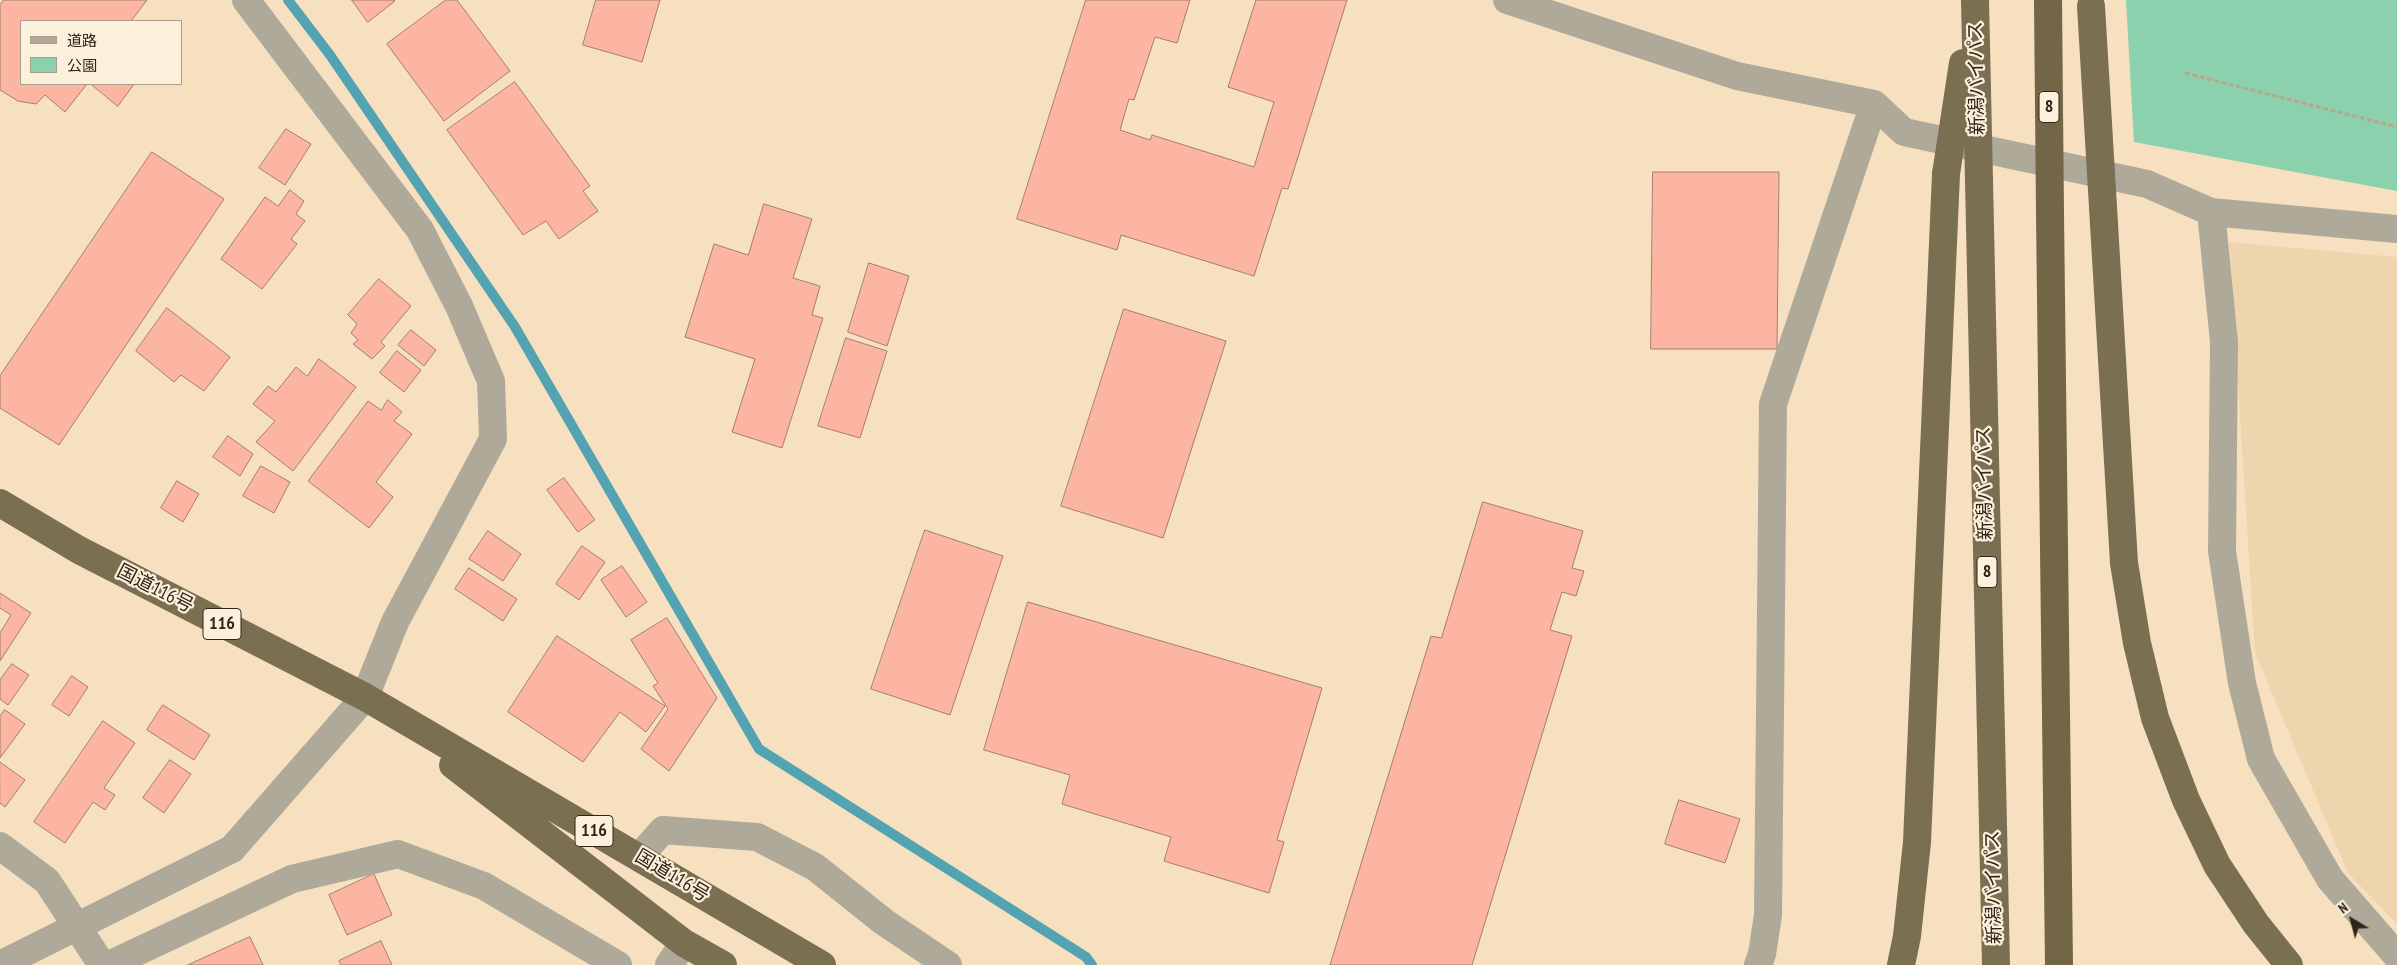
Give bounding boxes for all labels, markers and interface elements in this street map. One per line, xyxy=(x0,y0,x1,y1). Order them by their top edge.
legend xyxy=(20,20,182,85)
street label: 新潟バイパス xyxy=(1965,21,1989,135)
text: 道路 xyxy=(67,31,97,50)
text: 公園 xyxy=(67,56,97,75)
road number: 8 xyxy=(2039,91,2059,122)
street label: 新潟バイパス xyxy=(1973,426,1997,540)
road number: 8 xyxy=(1977,556,1997,588)
street label: 国道116号 xyxy=(113,560,197,618)
road number: 116 xyxy=(203,608,241,640)
road number: 116 xyxy=(575,816,613,846)
street label: 新潟バイパス xyxy=(1982,830,2006,944)
street label: 国道116号 xyxy=(631,845,713,907)
north arrow xyxy=(2327,895,2377,945)
text: N xyxy=(2335,899,2351,917)

